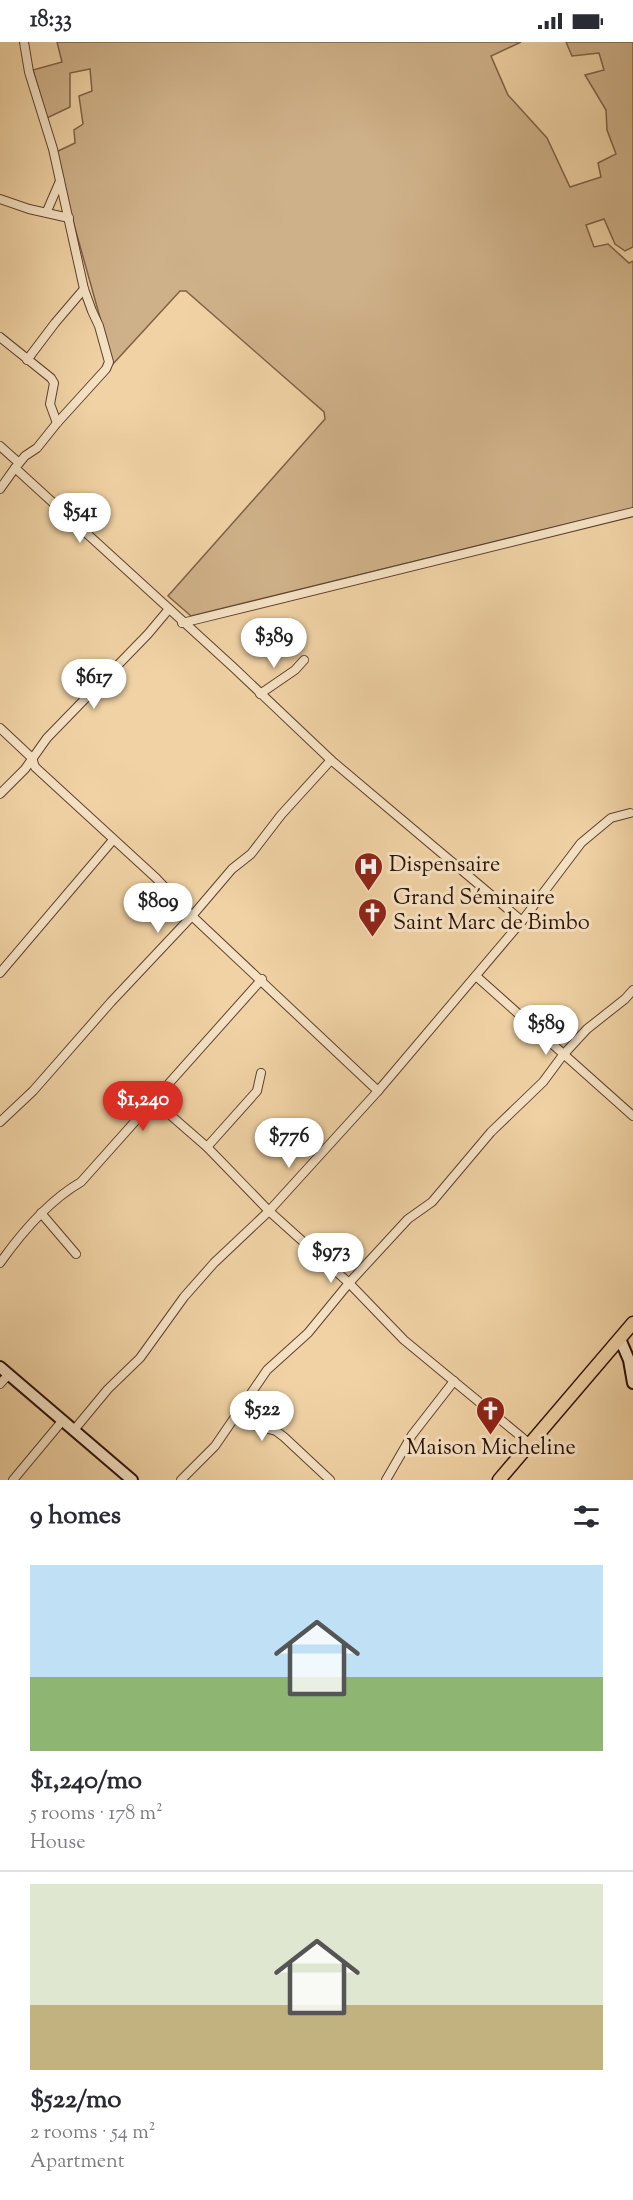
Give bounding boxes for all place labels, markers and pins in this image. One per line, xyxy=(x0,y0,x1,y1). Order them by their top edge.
pin: $541 xyxy=(44,493,116,544)
pin: $389 xyxy=(238,618,310,669)
pin: $617 xyxy=(58,659,130,710)
hospital icon: Dispensaire xyxy=(352,850,384,892)
place label: Dispensaire xyxy=(389,850,500,882)
pin: $809 xyxy=(122,883,194,934)
place label: Grand Séminaire Saint Marc de Bimbo xyxy=(393,883,590,940)
church icon: Grand Séminaire Saint Marc de Bimbo xyxy=(356,896,388,938)
pin: $589 xyxy=(510,1005,582,1056)
pin: $1,240 xyxy=(94,1081,192,1132)
pin: $776 xyxy=(253,1118,325,1169)
pin: $973 xyxy=(295,1233,367,1284)
pin: $522 xyxy=(226,1391,298,1442)
church icon: Maison Micheline xyxy=(475,1394,507,1436)
place label: Maison Micheline xyxy=(406,1433,576,1465)

